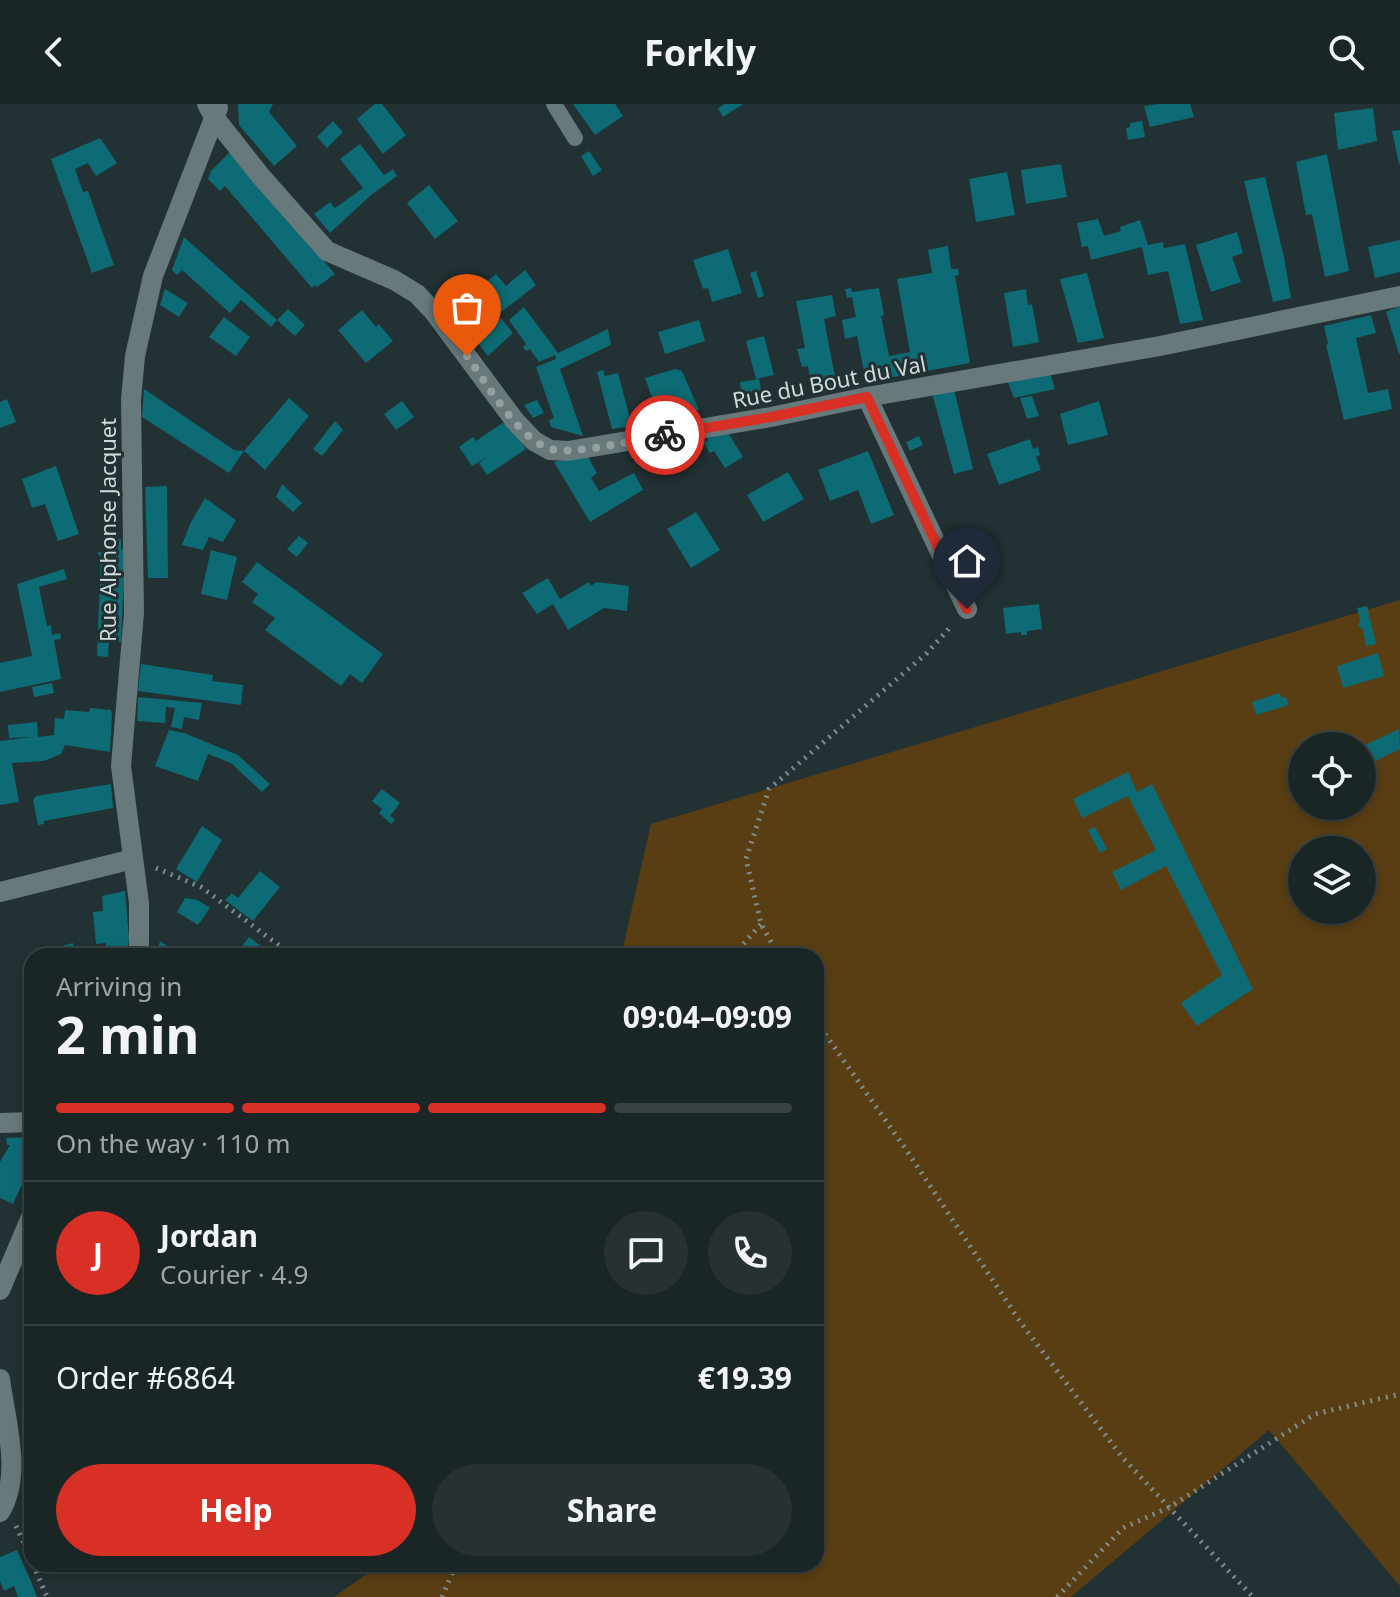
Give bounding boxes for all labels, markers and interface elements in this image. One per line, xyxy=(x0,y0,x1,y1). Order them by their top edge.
text: Forkly xyxy=(644,28,756,77)
icon: back xyxy=(32,30,76,74)
icon: search xyxy=(1324,30,1368,74)
pin xyxy=(433,274,501,356)
icon: bag xyxy=(445,286,489,330)
street label: Rue du Bout du Val xyxy=(730,348,928,414)
courier xyxy=(625,395,705,475)
icon: bike xyxy=(643,413,687,457)
street label: Rue Alphonse Jacquet xyxy=(92,418,122,642)
pin xyxy=(933,527,1001,609)
icon: home xyxy=(945,539,989,583)
map controls xyxy=(1288,732,1376,924)
button: locate xyxy=(1288,732,1376,820)
button: layers xyxy=(1288,836,1376,924)
text: Arriving in xyxy=(56,968,182,1004)
text: 09:04–09:09 xyxy=(623,996,792,1037)
text: 2 min xyxy=(56,998,199,1069)
text: On the way · 110 m xyxy=(56,1125,290,1161)
button: chat xyxy=(604,1211,688,1295)
button: phone xyxy=(708,1211,792,1295)
text: Jordan xyxy=(160,1215,258,1256)
text: J xyxy=(93,1233,103,1274)
text: Courier · 4.9 xyxy=(160,1256,308,1292)
text: Order #6864 xyxy=(56,1357,235,1398)
text: €19.39 xyxy=(698,1357,792,1398)
button: Help xyxy=(56,1464,416,1556)
button: Share xyxy=(432,1464,792,1556)

